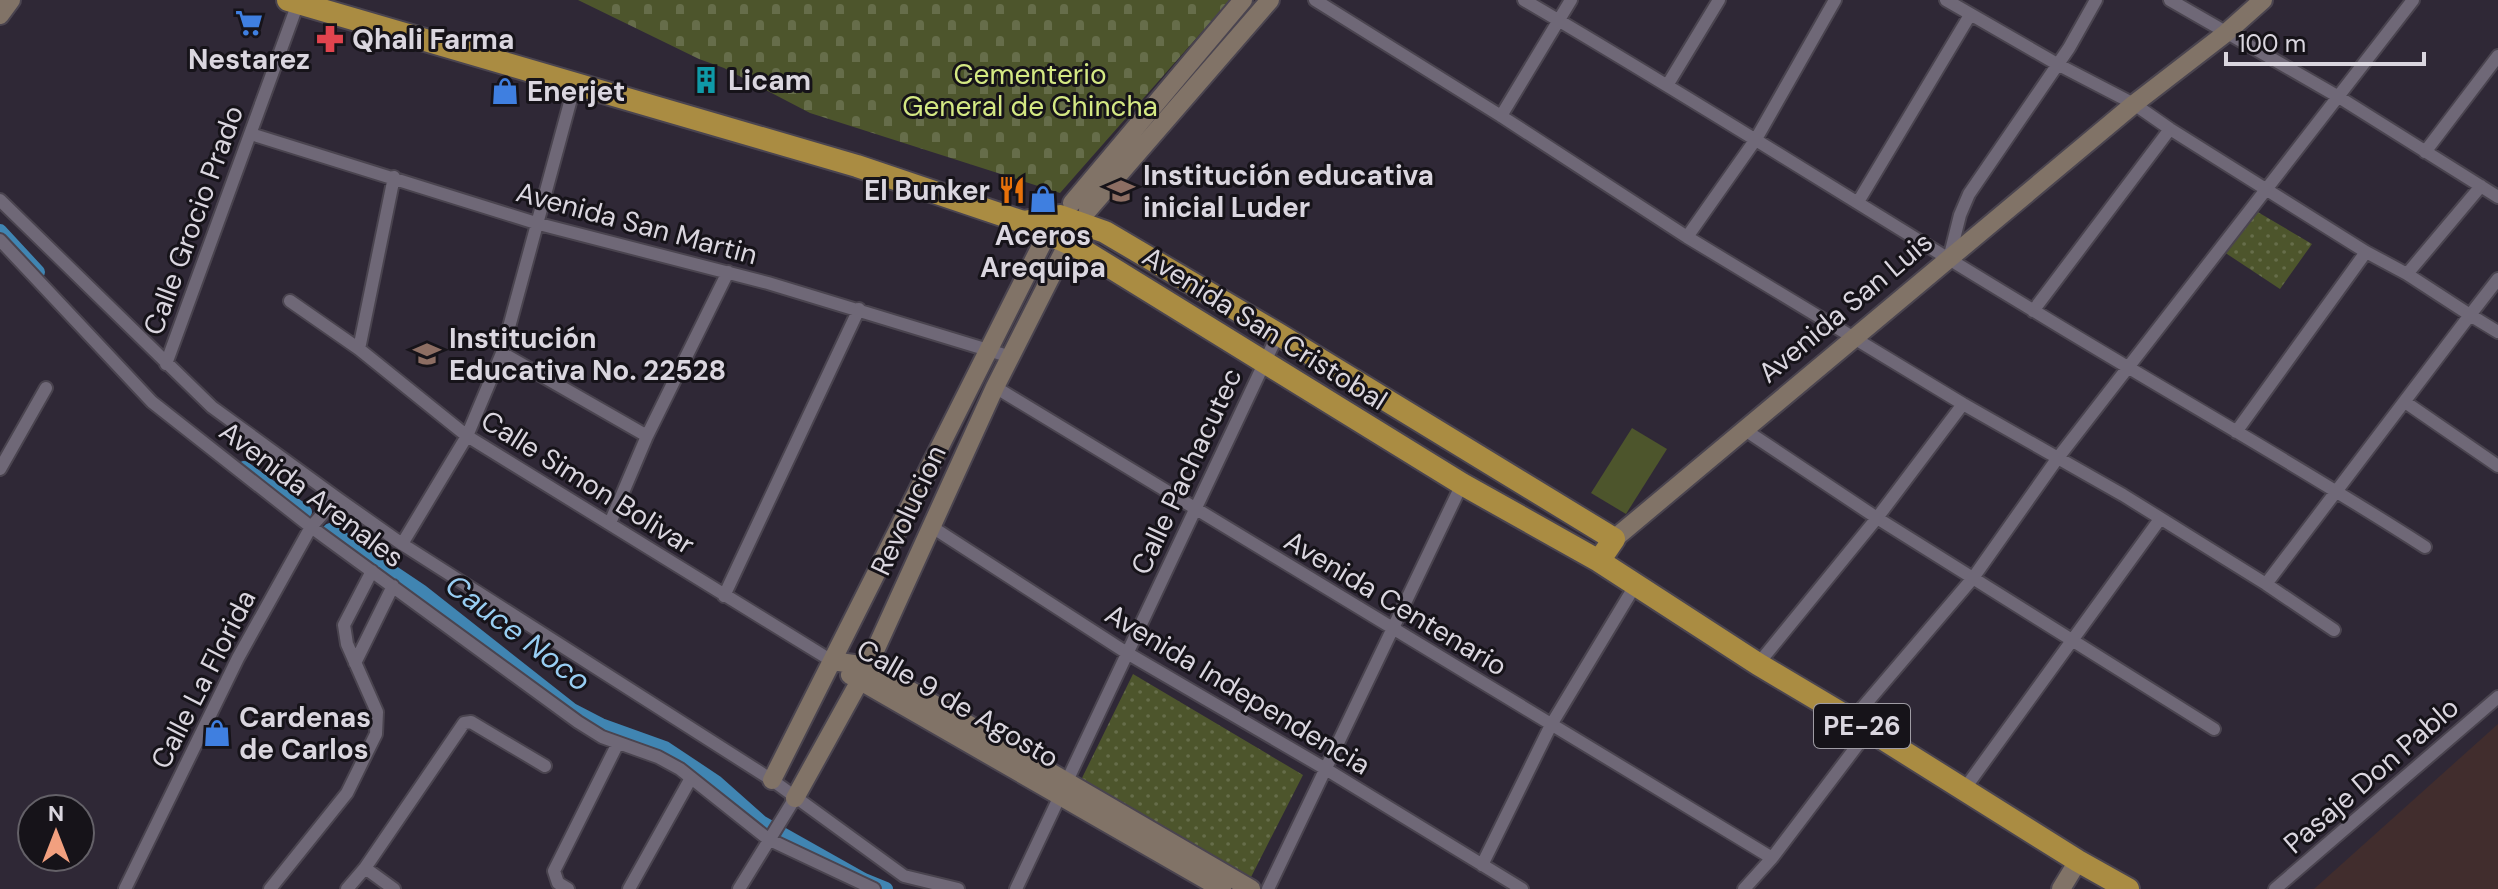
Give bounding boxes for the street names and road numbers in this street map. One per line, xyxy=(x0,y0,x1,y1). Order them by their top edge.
street label: Calle Grocio Prado xyxy=(135,100,252,340)
street label: Avenida San Martin xyxy=(512,174,761,273)
street label: Avenida San Luis xyxy=(1750,224,1940,391)
street label: Avenida San Cristobal xyxy=(1135,238,1394,419)
street label: Calle Pachacutec xyxy=(1122,362,1251,580)
street label: Calle Simon Bolivar xyxy=(474,402,702,563)
street label: Avenida Arenales xyxy=(212,413,411,576)
street label: Revolucion xyxy=(862,439,955,581)
street label: Avenida Centenario xyxy=(1277,522,1514,685)
street label: Calle La Florida xyxy=(142,583,264,775)
street label: Avenida Independencia xyxy=(1098,595,1377,783)
street label: Calle 9 de Agosto xyxy=(850,630,1066,776)
street label: Pasaje Don Pablo xyxy=(2276,689,2467,862)
road number: PE-26 xyxy=(1814,704,1910,748)

